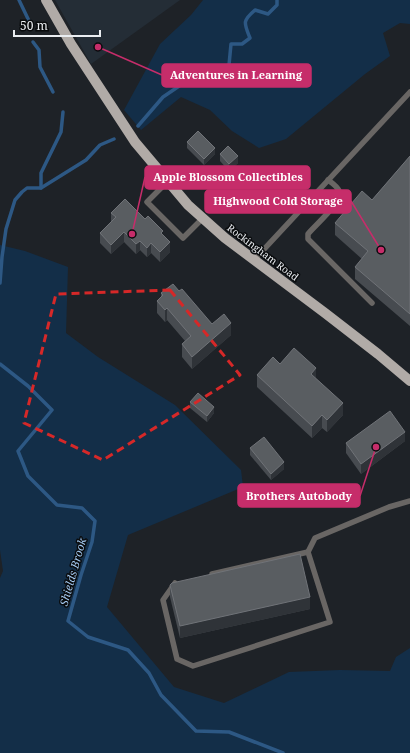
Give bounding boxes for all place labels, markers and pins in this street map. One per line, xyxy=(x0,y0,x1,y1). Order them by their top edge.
callout: Adventures in Learning xyxy=(162,64,311,87)
callout: Apple Blossom Collectibles xyxy=(145,166,310,189)
callout: Highwood Cold Storage xyxy=(205,190,351,213)
callout: Brothers Autobody xyxy=(238,484,360,507)

